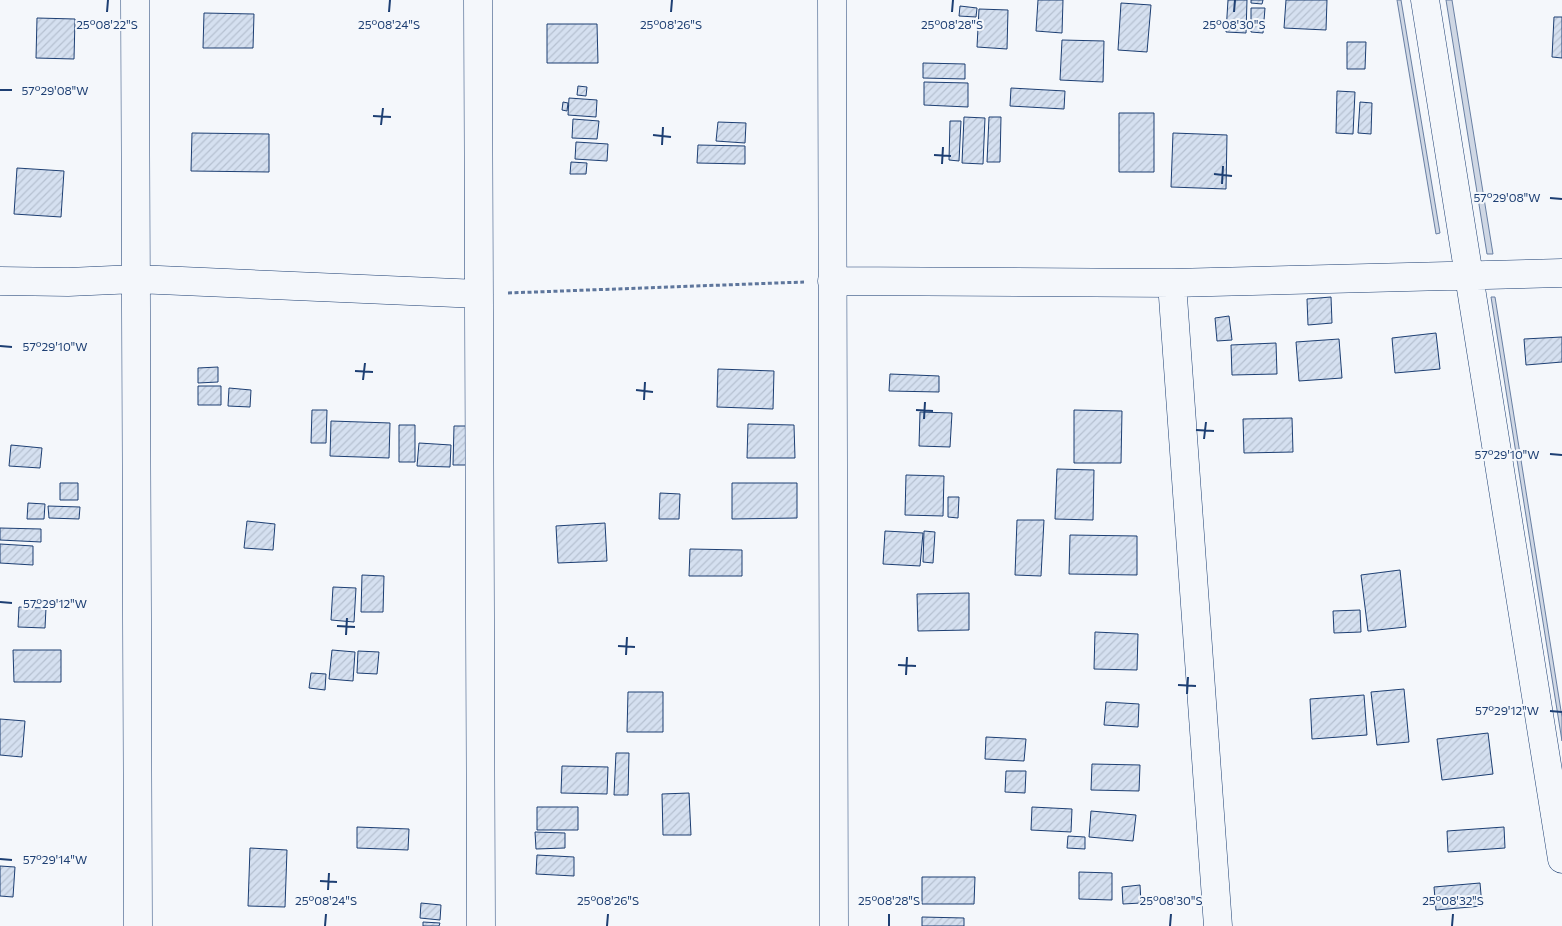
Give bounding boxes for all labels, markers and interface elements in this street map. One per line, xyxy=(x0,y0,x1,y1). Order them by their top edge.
text: 25°08'22"S xyxy=(76,17,138,31)
text: 25°08'24"S xyxy=(358,17,420,31)
text: 25°08'26"S xyxy=(640,17,702,31)
text: 25°08'28"S xyxy=(921,17,983,31)
text: 25°08'30"S xyxy=(1203,17,1265,31)
text: 57°29'08"W xyxy=(21,83,89,97)
text: 57°29'08"W xyxy=(1473,190,1541,204)
text: 57°29'10"W xyxy=(23,339,87,353)
text: 57°29'10"W xyxy=(1475,447,1539,461)
text: 57°29'12"W xyxy=(23,596,87,610)
text: 57°29'12"W xyxy=(1475,703,1539,717)
text: 57°29'14"W xyxy=(23,852,87,866)
text: 25°08'24"S xyxy=(295,893,357,907)
text: 25°08'26"S xyxy=(577,893,639,907)
text: 25°08'28"S xyxy=(858,893,920,907)
text: 25°08'30"S xyxy=(1140,893,1202,907)
text: 25°08'32"S xyxy=(1422,893,1484,907)

